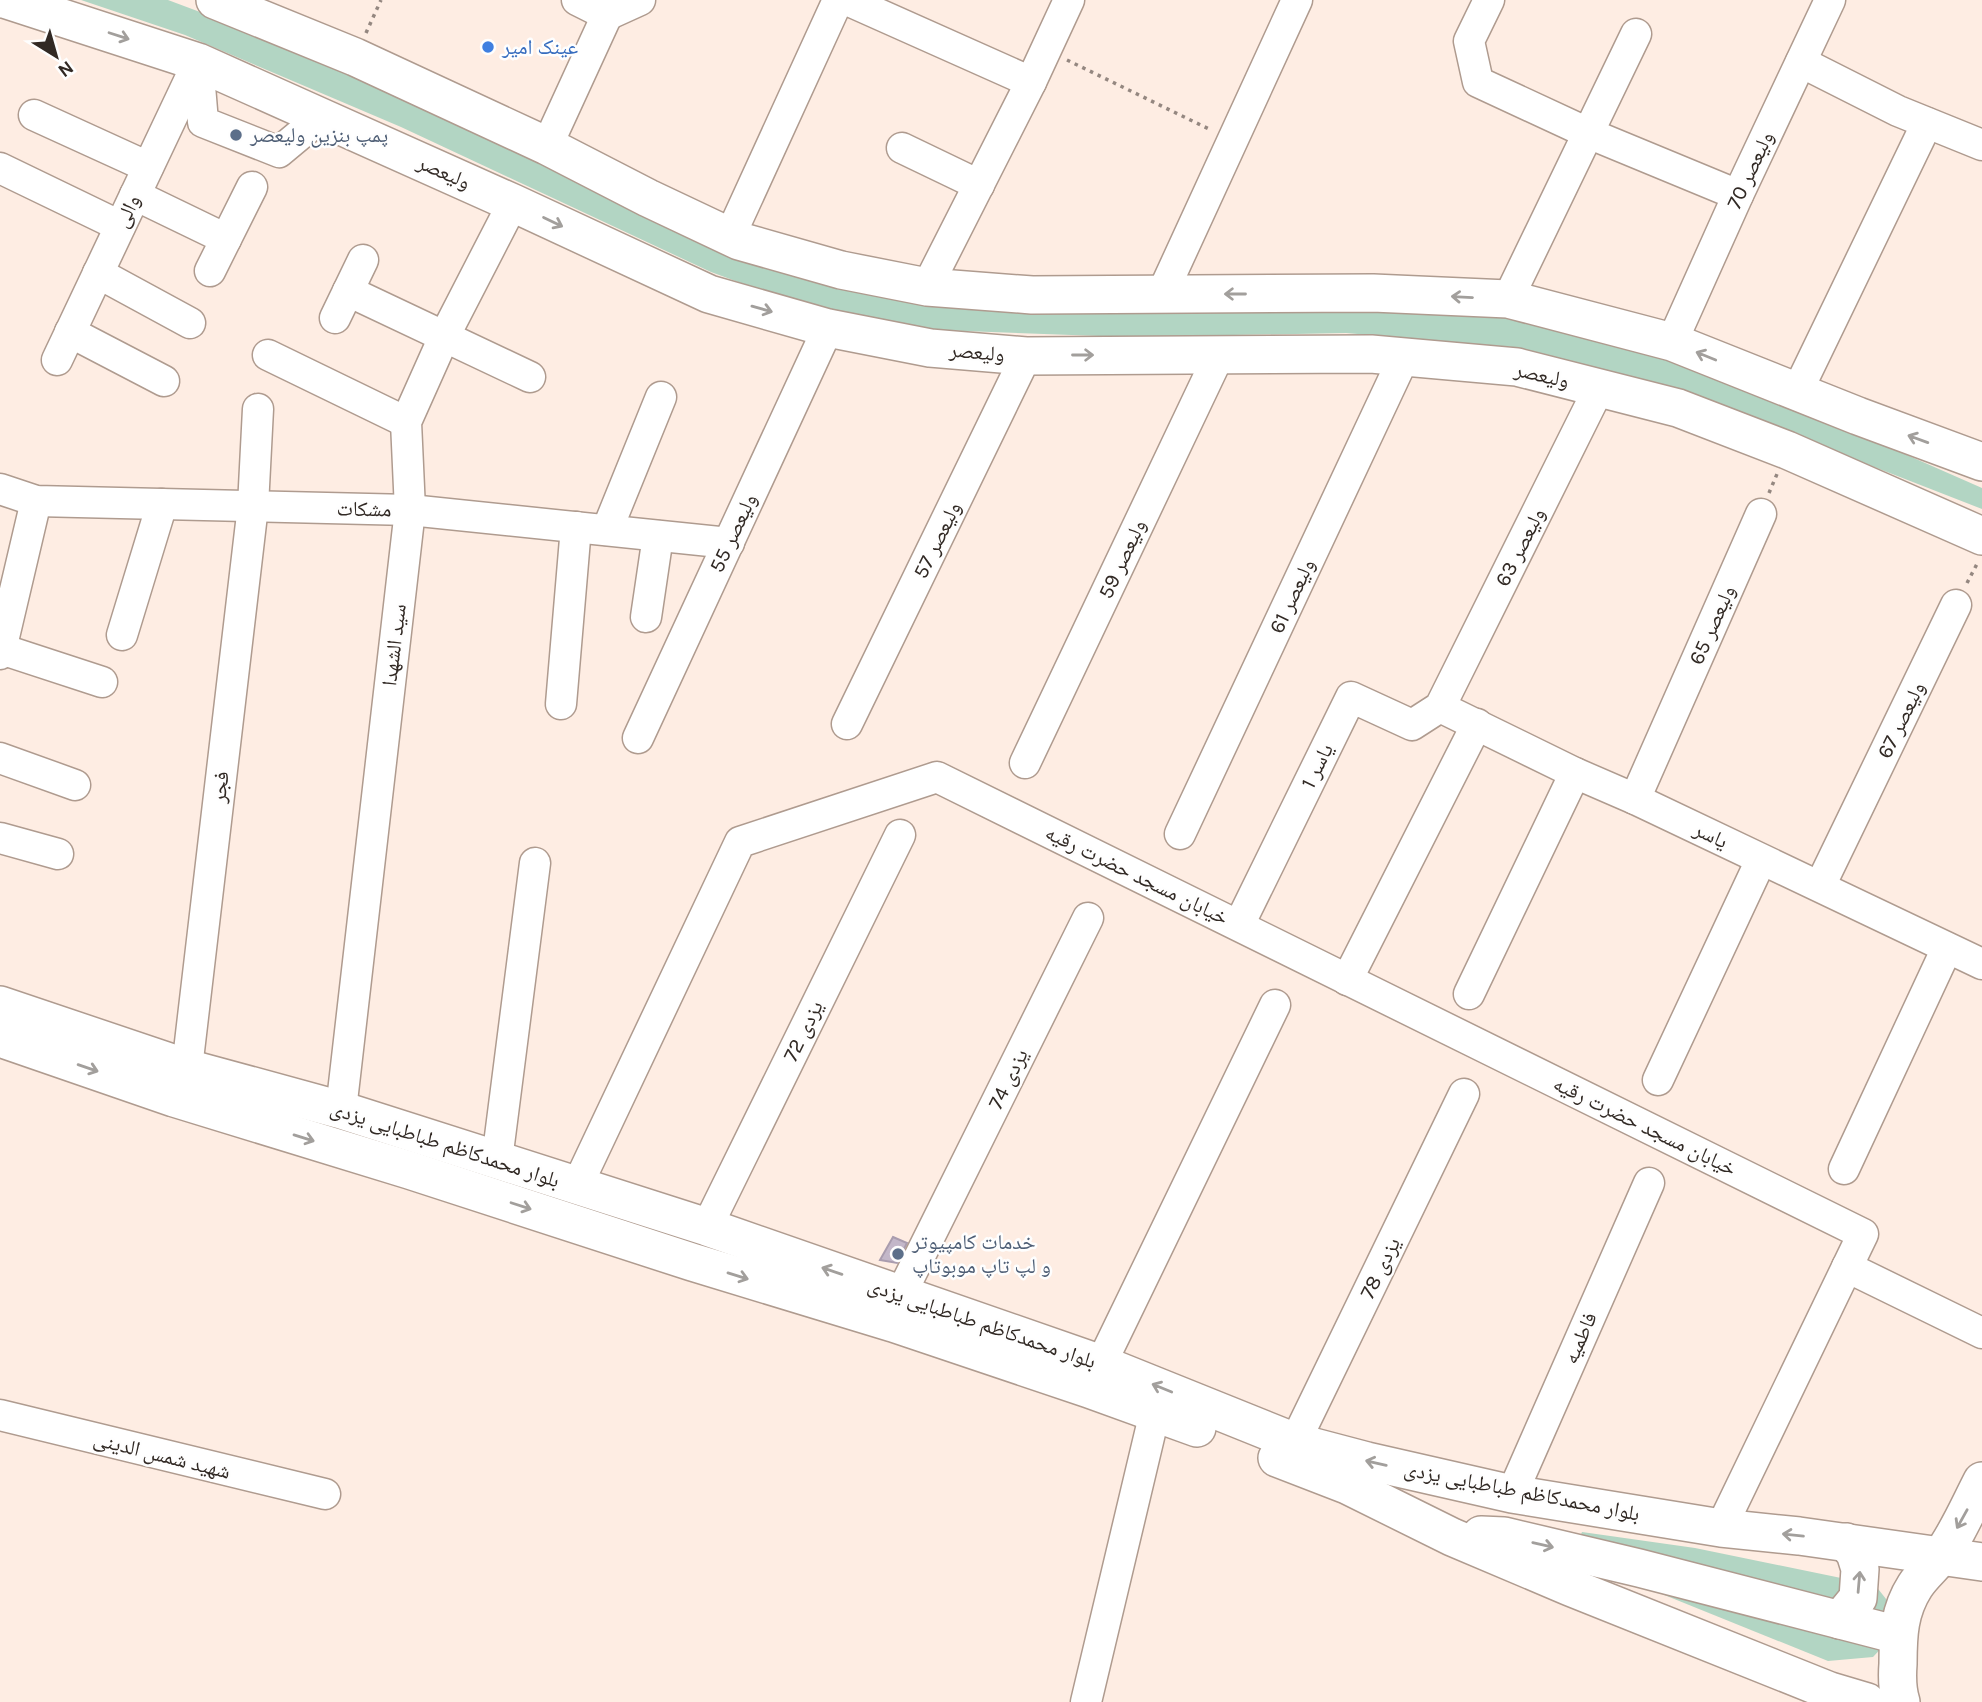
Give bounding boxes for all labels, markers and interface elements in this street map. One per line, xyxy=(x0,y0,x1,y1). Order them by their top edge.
north arrow xyxy=(21,21,91,91)
one-way arrow xyxy=(107,31,129,43)
place label: عینک امیر xyxy=(501,35,579,59)
marker: عینک امیر xyxy=(480,39,496,55)
text: N xyxy=(54,56,78,82)
place label: پمپ بنزین ولیعصر xyxy=(249,123,388,148)
marker: پمپ بنزین ولیعصر xyxy=(228,127,244,143)
street label: ولیعصر 70 xyxy=(1722,127,1778,213)
street label: ولیعصر xyxy=(413,149,474,194)
street label: والی xyxy=(109,191,146,232)
one-way arrow xyxy=(542,215,563,229)
one-way arrow xyxy=(1224,287,1247,301)
one-way arrow xyxy=(1451,291,1474,304)
one-way arrow xyxy=(751,304,773,317)
street label: ولیعصر xyxy=(947,338,1006,366)
one-way arrow xyxy=(1696,348,1718,361)
one-way arrow xyxy=(1071,349,1094,362)
street label: ولیعصر xyxy=(1511,357,1572,393)
one-way arrow xyxy=(1907,431,1929,444)
street label: ولیعصر 55 xyxy=(704,490,762,576)
street label: مشکات xyxy=(336,497,392,521)
street label: ولیعصر 57 xyxy=(908,498,966,582)
street label: ولیعصر 63 xyxy=(1490,504,1550,590)
street label: ولیعصر 59 xyxy=(1093,516,1151,602)
street label: ولیعصر 61 xyxy=(1264,555,1320,637)
street label: ولیعصر 65 xyxy=(1684,582,1740,668)
street label: سید الشهدا xyxy=(377,603,411,687)
street label: ولیعصر 67 xyxy=(1872,678,1930,762)
street label: یاسر 1 xyxy=(1296,740,1338,792)
street label: فجر xyxy=(206,770,234,805)
street label: یاسر xyxy=(1689,816,1732,853)
street label: خیابان مسجد حضرت رقیه xyxy=(1042,820,1232,930)
street label: یزدی 72 xyxy=(778,997,828,1065)
street label: یزدی 74 xyxy=(983,1045,1033,1113)
one-way arrow xyxy=(76,1063,98,1075)
street label: خیابان مسجد حضرت رقیه xyxy=(1550,1071,1740,1181)
street label: بلوار محمدکاظم طباطبایی یزدی xyxy=(327,1096,563,1194)
one-way arrow xyxy=(293,1132,315,1145)
one-way arrow xyxy=(510,1200,532,1213)
place label: خدمات کامپیوتر و لپ تاپ موبوتاپ xyxy=(911,1230,1051,1278)
street label: یزدی 78 xyxy=(1355,1233,1405,1303)
marker: خدمات کامپیوتر و لپ تاپ موبوتاپ xyxy=(890,1246,906,1262)
one-way arrow xyxy=(822,1264,844,1276)
one-way arrow xyxy=(726,1270,748,1283)
street label: بلوار محمدکاظم طباطبایی یزدی xyxy=(864,1273,1099,1375)
street label: فاطمیه xyxy=(1558,1309,1602,1367)
one-way arrow xyxy=(1152,1380,1174,1393)
street label: شهید شمس الدینی xyxy=(91,1426,233,1485)
one-way arrow xyxy=(1365,1455,1388,1469)
street label: بلوار محمدکاظم طباطبایی یزدی xyxy=(1402,1456,1642,1528)
one-way arrow xyxy=(1955,1509,1969,1529)
one-way arrow xyxy=(1782,1528,1805,1541)
one-way arrow xyxy=(1531,1539,1554,1553)
one-way arrow xyxy=(1853,1572,1866,1594)

